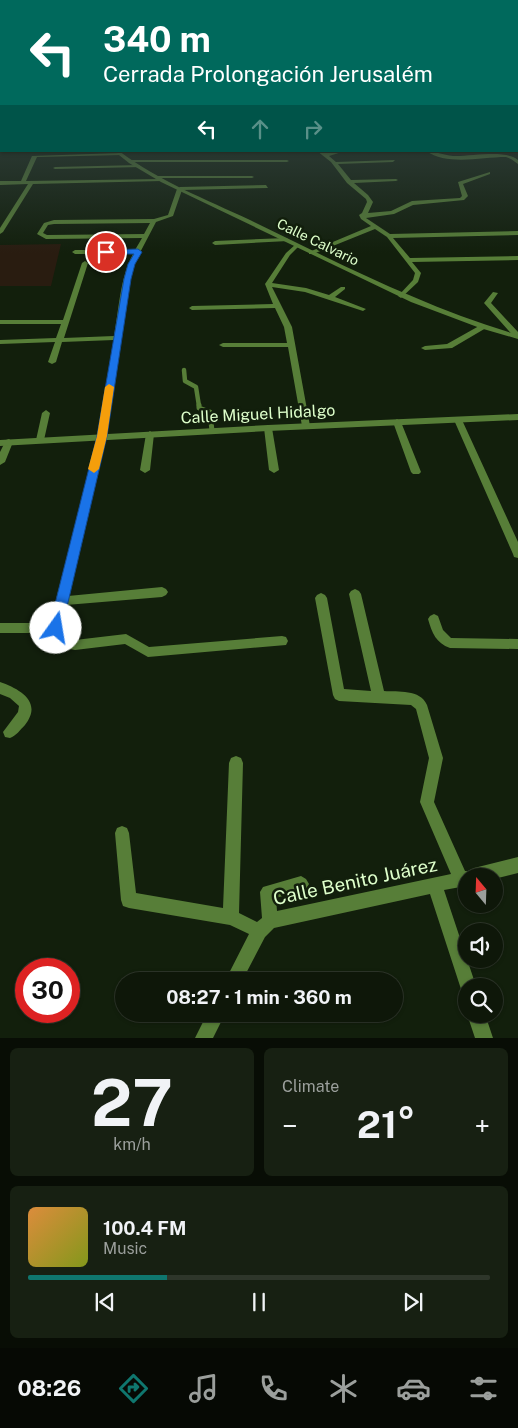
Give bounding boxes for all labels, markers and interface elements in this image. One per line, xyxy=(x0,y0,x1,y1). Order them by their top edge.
text: 340 m xyxy=(103,19,211,60)
icon: left xyxy=(20,20,85,85)
text: Cerrada Prolongación Jerusalém xyxy=(103,61,433,87)
icon: left xyxy=(193,115,221,143)
icon: ahead xyxy=(246,115,274,143)
icon: right xyxy=(299,115,327,143)
street label: Calle Calvario xyxy=(274,215,362,269)
pin xyxy=(85,231,127,273)
icon: arrive xyxy=(92,238,120,266)
street label: Calle Miguel Hidalgo xyxy=(180,400,336,428)
position arrow xyxy=(29,601,81,653)
street label: Calle Benito Juárez xyxy=(271,853,439,909)
north arrow xyxy=(458,868,502,912)
map controls xyxy=(458,868,503,1023)
button: sound xyxy=(458,923,503,968)
speed limit sign: 30 xyxy=(15,958,80,1023)
button: search xyxy=(458,978,503,1023)
text: 08:27 · 1 min · 360 m xyxy=(166,986,352,1008)
text: 27 xyxy=(91,1064,173,1141)
text: Climate xyxy=(282,1077,339,1096)
text: 21° xyxy=(357,1102,415,1147)
text: − xyxy=(282,1109,298,1142)
text: + xyxy=(474,1109,490,1142)
text: km/h xyxy=(113,1135,151,1154)
text: 100.4 FM xyxy=(103,1217,186,1239)
text: Music xyxy=(103,1239,147,1258)
icon: previous xyxy=(91,1288,119,1316)
icon: pause xyxy=(245,1288,273,1316)
icon: next xyxy=(399,1288,427,1316)
icon: directions xyxy=(116,1371,151,1406)
icon: music xyxy=(186,1371,221,1406)
icon: phone xyxy=(256,1371,291,1406)
icon: climate xyxy=(326,1371,361,1406)
icon: car xyxy=(396,1371,431,1406)
icon: filters xyxy=(466,1371,501,1406)
text: 08:26 xyxy=(17,1375,81,1401)

